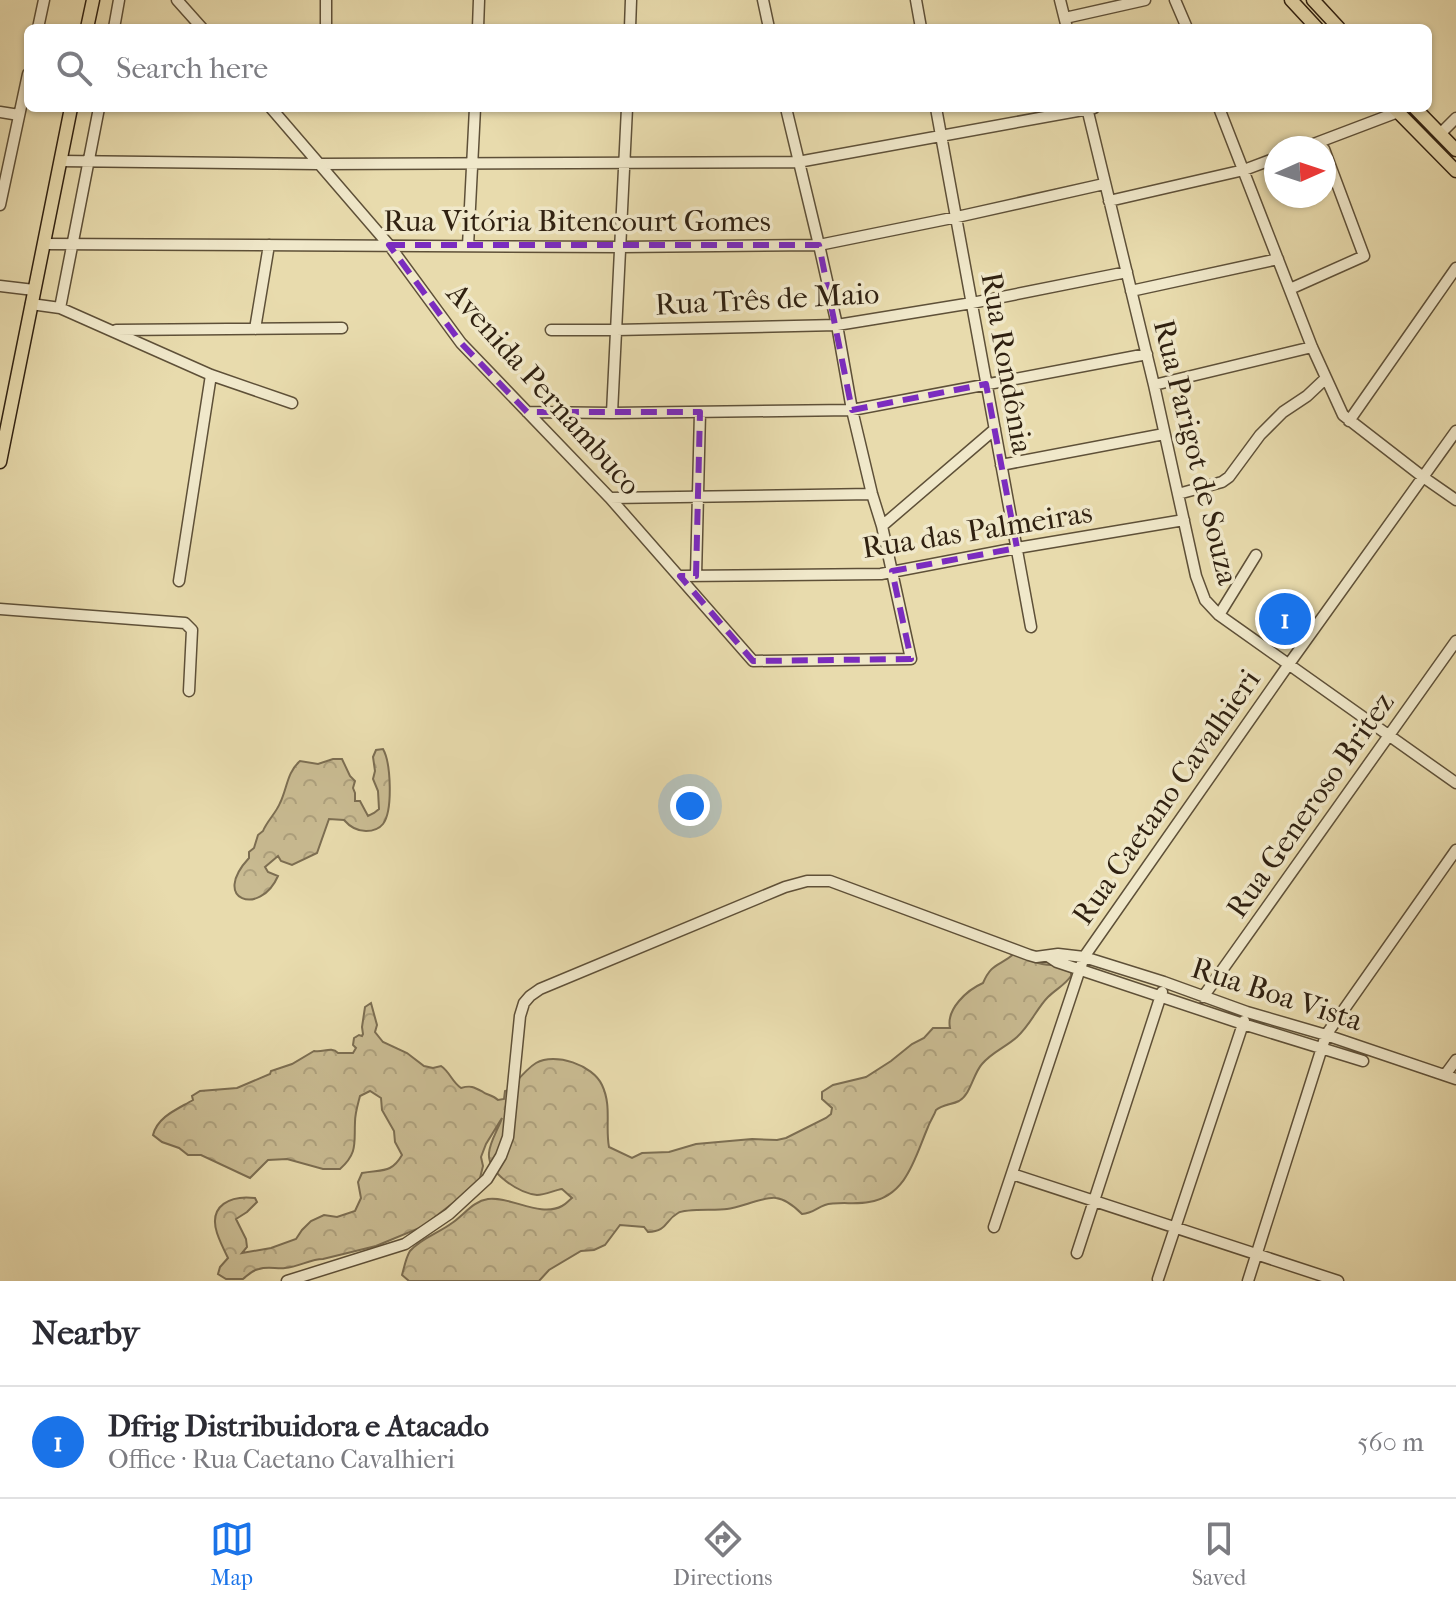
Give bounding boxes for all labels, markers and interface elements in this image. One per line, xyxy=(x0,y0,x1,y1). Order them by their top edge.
search box xyxy=(24,24,1432,112)
icon: search xyxy=(52,46,96,90)
text: Search here xyxy=(116,51,268,86)
north arrow xyxy=(1264,136,1336,208)
street label: Rua Vitória Bitencourt Gomes xyxy=(383,204,771,239)
street label: Rua Rondônia xyxy=(973,270,1040,458)
street label: Avenida Pernambuco xyxy=(439,276,648,502)
street label: Rua Três de Maio xyxy=(654,276,880,323)
street label: Rua Parigot de Souza xyxy=(1146,316,1246,589)
street label: Rua das Palmeiras xyxy=(860,495,1095,566)
pin: 1 xyxy=(1259,589,1311,649)
street label: Rua Caetano Cavalhieri xyxy=(1065,663,1268,932)
street label: Rua Generoso Britez xyxy=(1219,686,1401,925)
your location xyxy=(670,786,710,826)
street label: Rua Boa Vista xyxy=(1187,950,1368,1039)
text: Nearby xyxy=(32,1313,139,1353)
text: Dfrig Distribuidora e Atacado xyxy=(108,1409,489,1444)
text: 1 xyxy=(53,1427,63,1458)
text: 560 m xyxy=(1357,1427,1424,1458)
text: Office · Rua Caetano Cavalhieri xyxy=(108,1444,455,1475)
tab: Map xyxy=(210,1517,254,1591)
tab: Directions xyxy=(673,1517,772,1591)
tab: Saved xyxy=(1192,1517,1246,1591)

